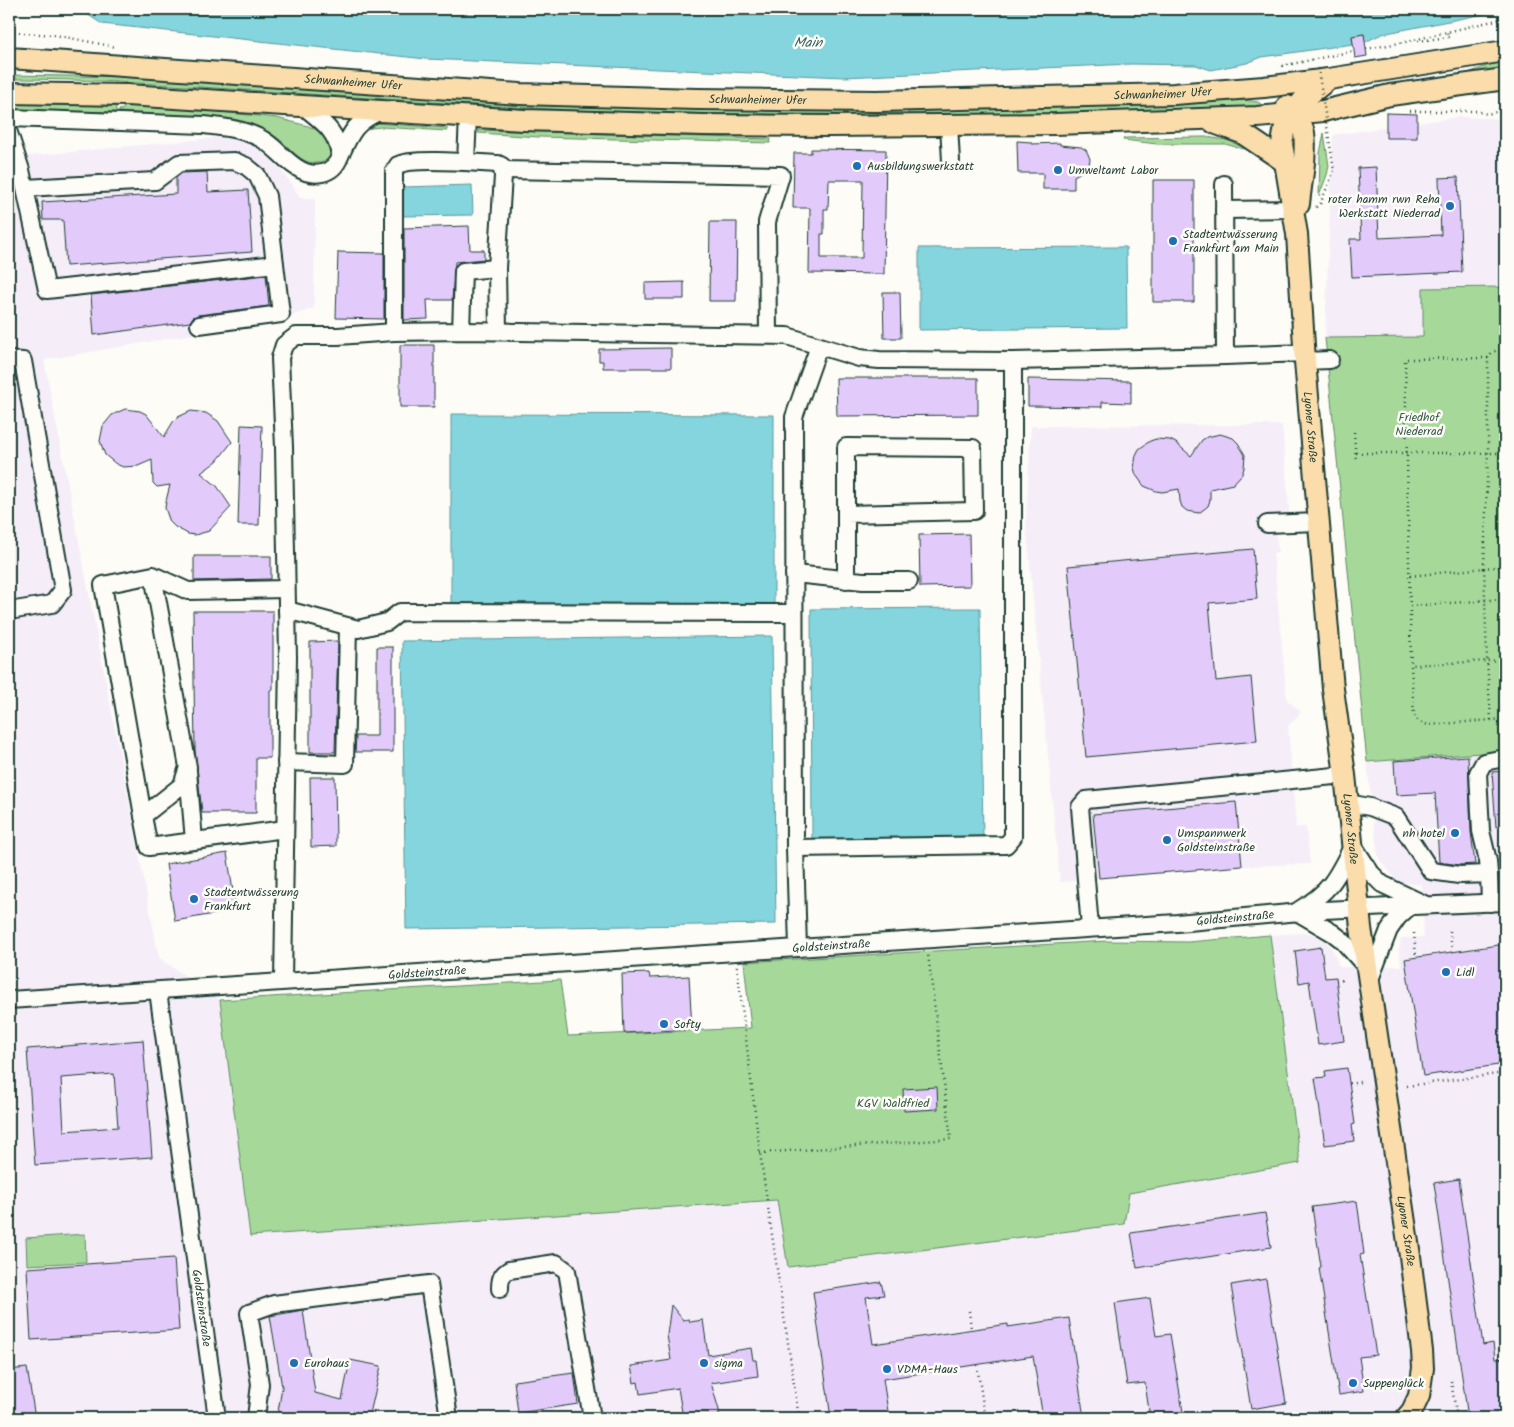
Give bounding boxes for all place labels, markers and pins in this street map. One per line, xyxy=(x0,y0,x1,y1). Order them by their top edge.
place label: Ausbildungswerkstatt xyxy=(867,157,974,176)
marker: Ausbildungswerkstatt xyxy=(851,160,863,172)
place label: Umweltamt Labor xyxy=(1068,161,1159,180)
marker: Umweltamt Labor xyxy=(1052,164,1064,176)
place label: roter hamm rwn Reha Werkstatt Niederrad xyxy=(1328,190,1441,223)
marker: roter hamm rwn Reha Werkstatt Niederrad xyxy=(1444,200,1456,212)
place label: Stadtentwässerung Frankfurt am Main xyxy=(1183,225,1279,258)
marker: Stadtentwässerung Frankfurt am Main xyxy=(1167,235,1179,247)
place label: Umspannwerk Goldsteinstraße xyxy=(1177,824,1255,857)
place label: nh hotel xyxy=(1403,824,1445,843)
marker: nh hotel xyxy=(1449,827,1461,839)
marker: Umspannwerk Goldsteinstraße xyxy=(1161,834,1173,846)
place label: Stadtentwässerung Frankfurt xyxy=(204,883,299,916)
marker: Stadtentwässerung Frankfurt xyxy=(188,893,200,905)
place label: Lidl xyxy=(1456,963,1474,982)
marker: Lidl xyxy=(1440,966,1452,978)
place label: Softy xyxy=(674,1015,701,1034)
marker: Softy xyxy=(658,1018,670,1030)
place label: Eurohaus xyxy=(304,1354,349,1373)
place label: sigma xyxy=(714,1354,743,1373)
marker: Eurohaus xyxy=(288,1357,300,1369)
marker: sigma xyxy=(698,1357,710,1369)
place label: VDMA-Haus xyxy=(897,1360,958,1379)
marker: VDMA-Haus xyxy=(881,1363,893,1375)
place label: Suppenglück xyxy=(1363,1374,1424,1393)
marker: Suppenglück xyxy=(1347,1377,1359,1389)

